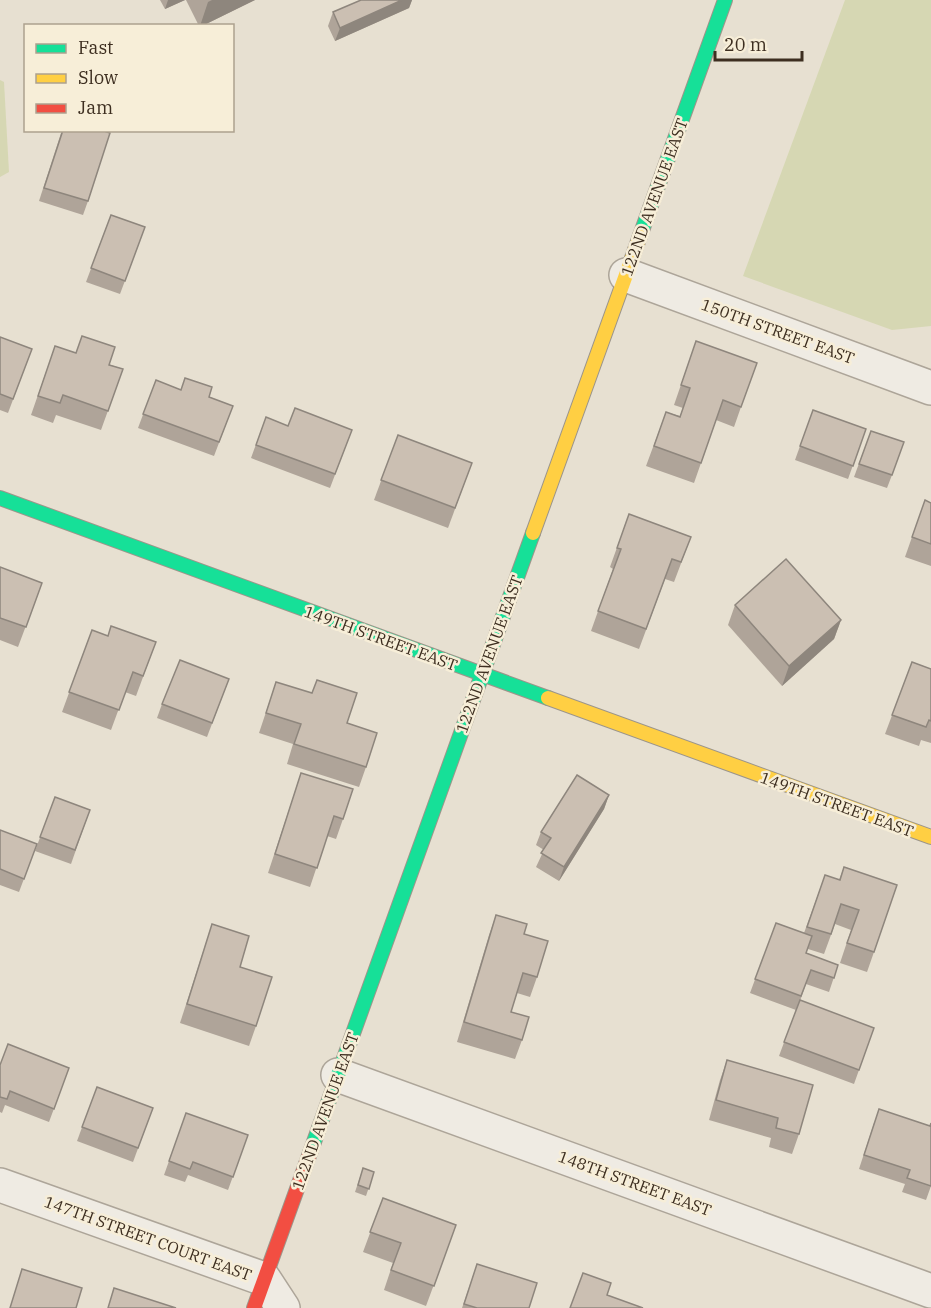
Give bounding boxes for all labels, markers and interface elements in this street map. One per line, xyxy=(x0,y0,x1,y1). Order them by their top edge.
legend xyxy=(24,24,234,132)
scale bar xyxy=(715,24,802,62)
text: 20 m xyxy=(724,33,767,56)
text: Fast xyxy=(78,36,113,59)
text: Slow xyxy=(78,66,118,89)
text: Jam xyxy=(78,96,113,119)
street label: 122ND AVENUE EAST xyxy=(616,115,692,279)
street label: 150TH STREET EAST xyxy=(699,294,857,368)
street label: 122ND AVENUE EAST xyxy=(451,572,527,736)
street label: 149TH STREET EAST xyxy=(302,601,460,675)
street label: 149TH STREET EAST xyxy=(758,767,916,841)
street label: 122ND AVENUE EAST xyxy=(287,1029,363,1193)
street label: 148TH STREET EAST xyxy=(556,1146,714,1220)
street label: 147TH STREET COURT EAST xyxy=(42,1191,254,1285)

